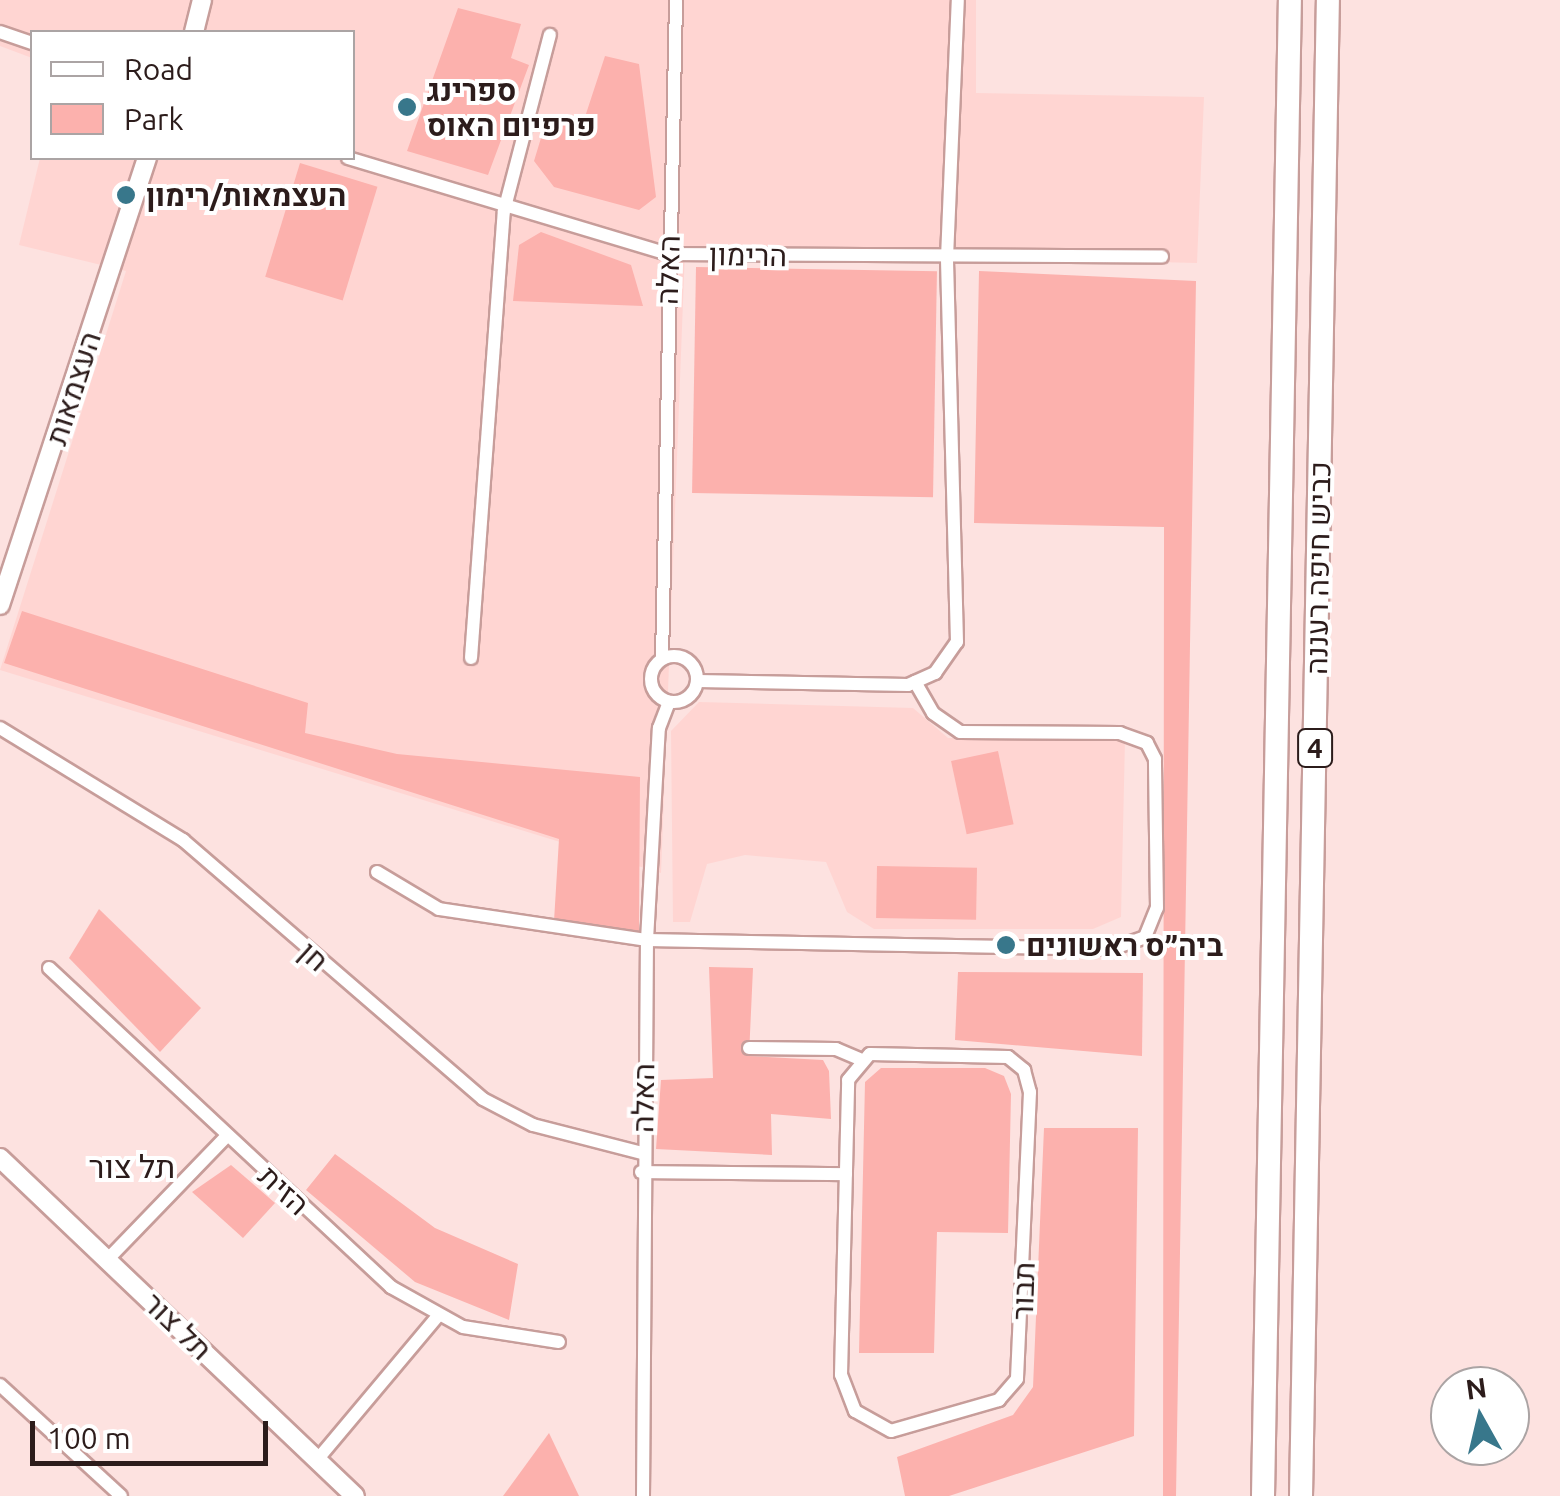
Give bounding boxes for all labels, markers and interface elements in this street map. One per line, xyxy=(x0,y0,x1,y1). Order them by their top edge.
legend xyxy=(30,30,355,160)
text: Road xyxy=(124,52,193,86)
place label: ספרינג פרפיום האוס xyxy=(427,72,596,142)
marker: ספרינג פרפיום האוס xyxy=(396,96,418,118)
text: Park xyxy=(124,102,184,136)
place label: העצמאות/רימון xyxy=(146,177,346,213)
marker: העצמאות/רימון xyxy=(115,184,137,206)
street label: האלה xyxy=(649,234,687,306)
street label: הרימון xyxy=(709,236,787,274)
street label: העצמאות xyxy=(38,327,108,449)
street label: כביש חיפה רעננה xyxy=(1298,461,1338,675)
road number: 4 xyxy=(1295,725,1335,771)
place label: ביה״ס ראשונים xyxy=(1026,927,1223,963)
street label: חן xyxy=(292,934,336,978)
marker: ביה״ס ראשונים xyxy=(995,934,1017,956)
street label: האלה xyxy=(624,1063,662,1133)
district label: תל צור xyxy=(89,1147,175,1185)
street label: הזית xyxy=(251,1158,317,1222)
street label: תבור xyxy=(1004,1261,1042,1321)
street label: תל צור xyxy=(136,1285,220,1367)
north arrow xyxy=(1430,1366,1530,1466)
text: N xyxy=(1464,1371,1489,1405)
scale bar xyxy=(35,1401,272,1463)
text: 100 m xyxy=(47,1421,131,1455)

